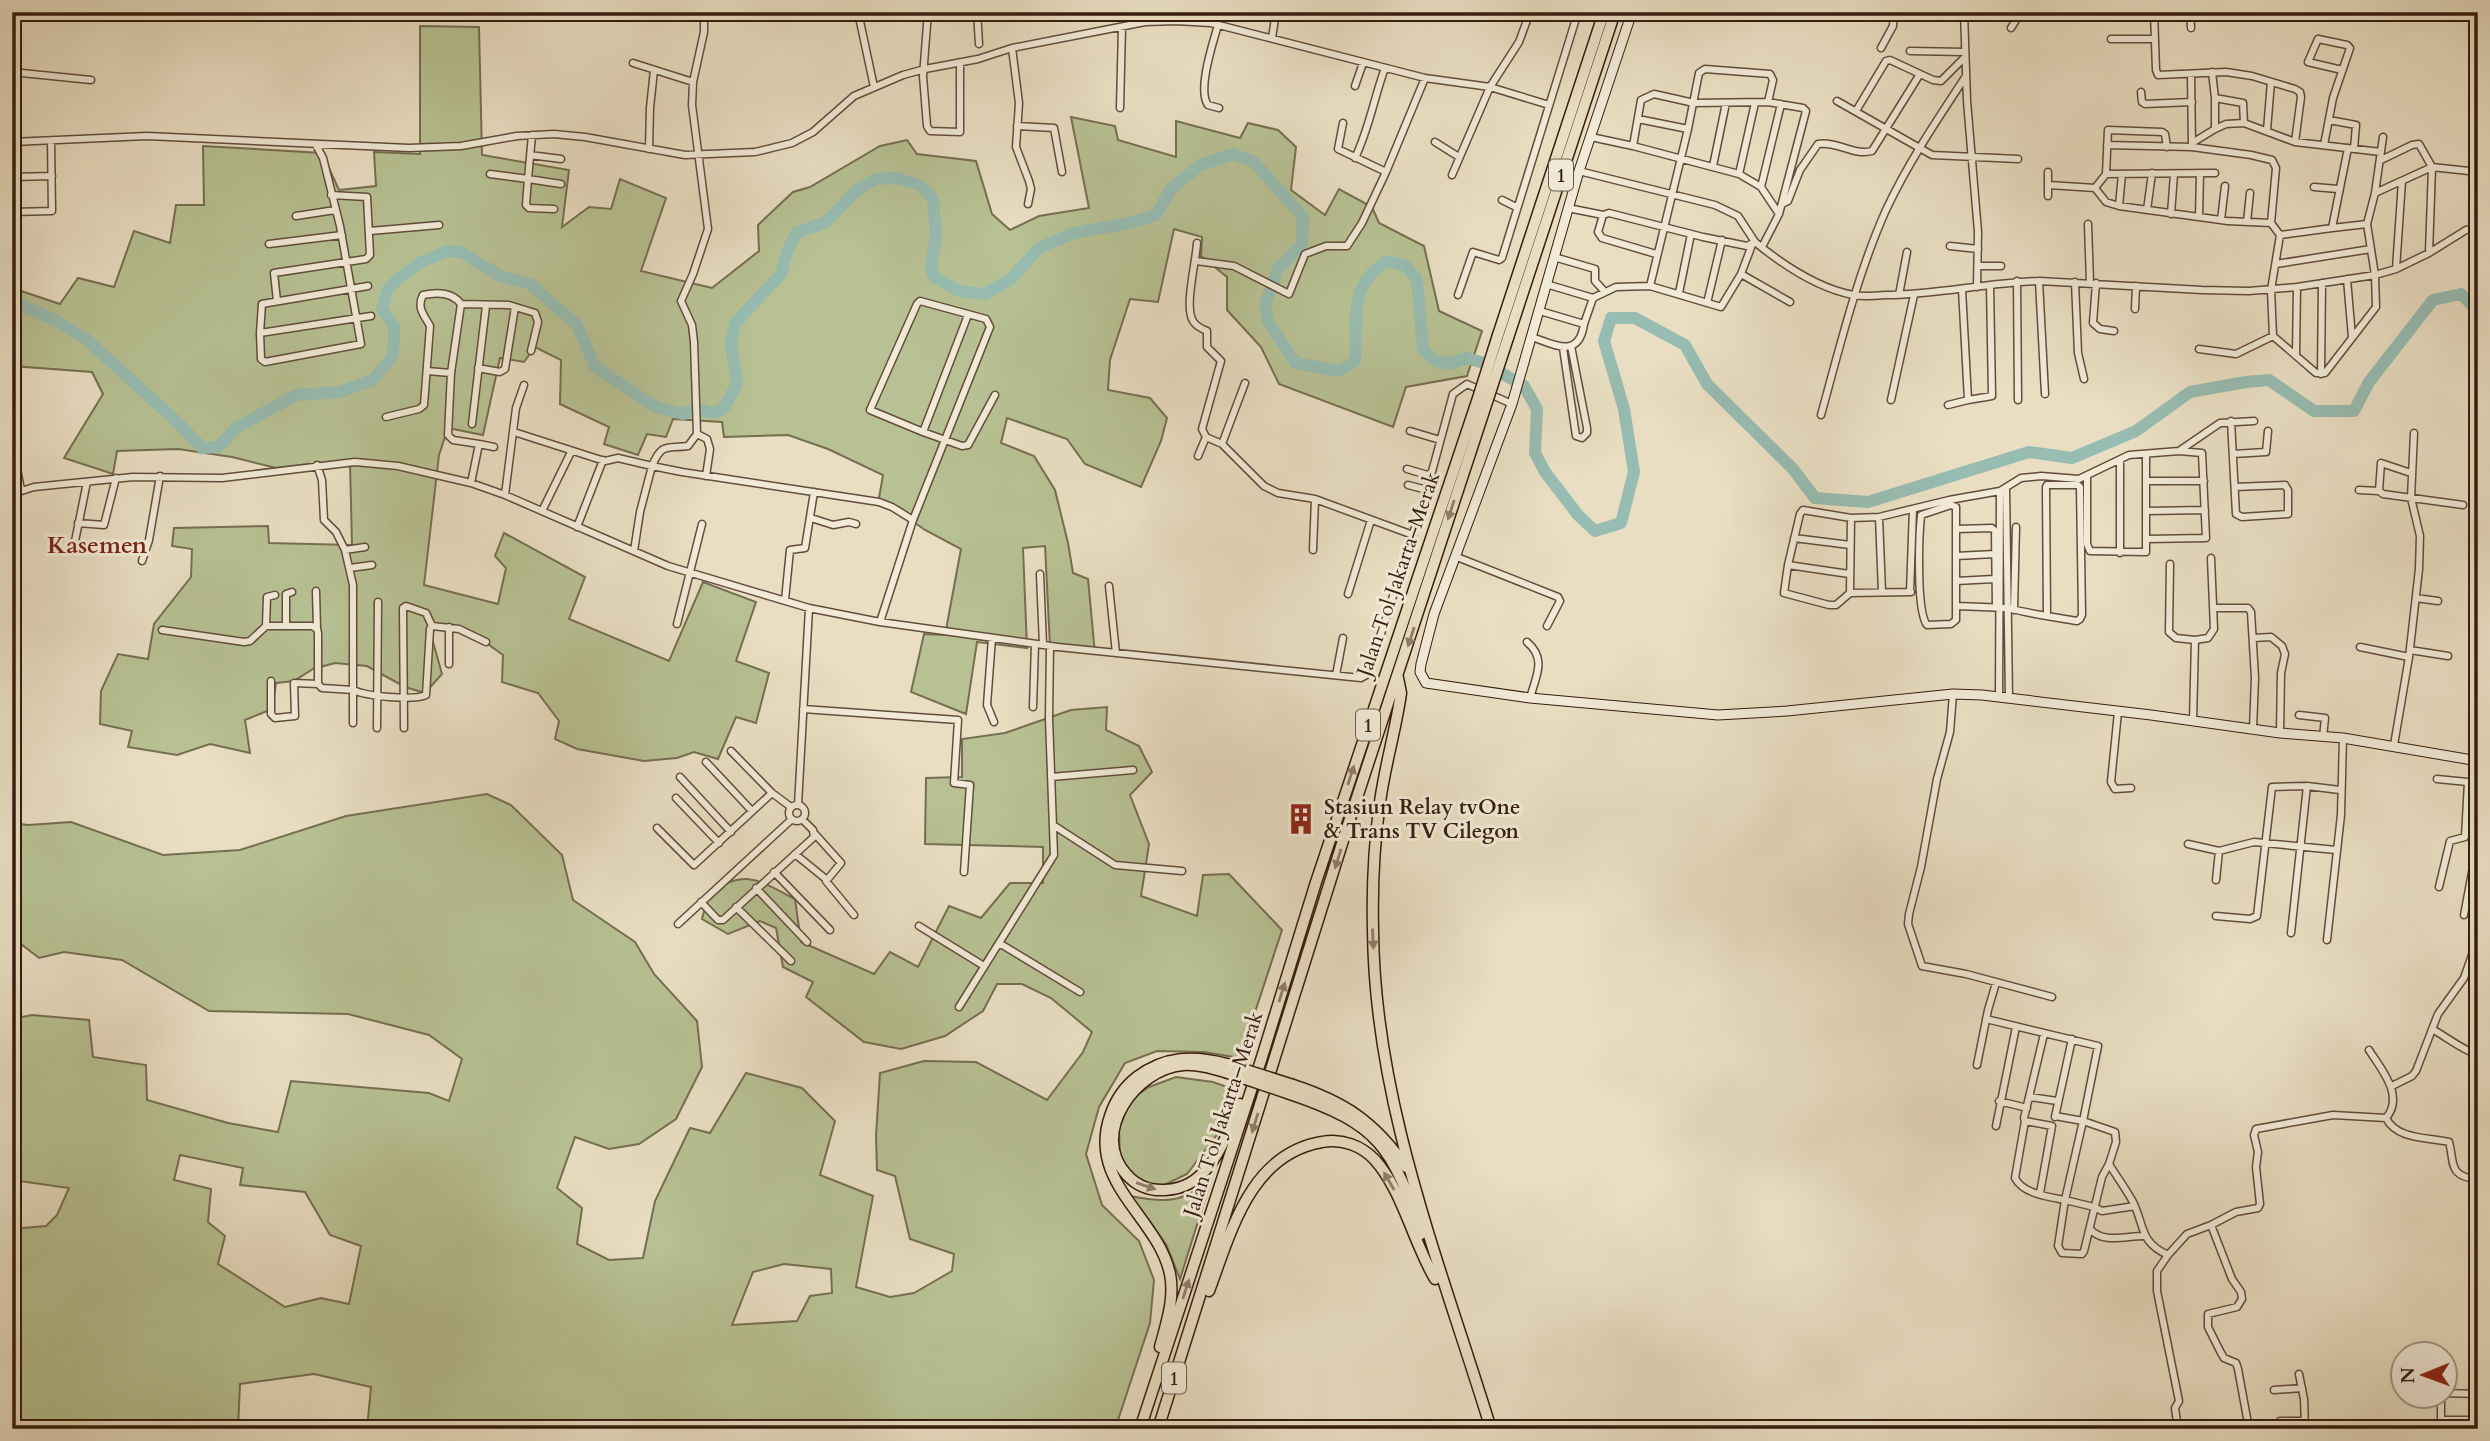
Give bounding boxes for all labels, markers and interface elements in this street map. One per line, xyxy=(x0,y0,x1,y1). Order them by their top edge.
road number: 1 xyxy=(1549,160,1573,190)
street label: Jalan Tol Jakarta–Merak xyxy=(1349,467,1447,683)
one-way arrow xyxy=(1446,500,1456,521)
district label: Kasemen xyxy=(47,529,148,562)
one-way arrow xyxy=(1405,627,1415,648)
road number: 1 xyxy=(1356,710,1380,740)
one-way arrow xyxy=(1346,764,1357,785)
place label: Stasiun Relay tvOne & Trans TV Cilegon xyxy=(1324,793,1521,846)
building icon: Stasiun Relay tvOne & Trans TV Cilegon xyxy=(1284,802,1318,836)
one-way arrow xyxy=(1332,849,1342,870)
one-way arrow xyxy=(1368,928,1379,950)
one-way arrow xyxy=(1277,981,1288,1002)
street label: Jalan Tol Jakarta–Merak xyxy=(1176,1007,1271,1224)
one-way arrow xyxy=(1249,1113,1260,1134)
one-way arrow xyxy=(1383,1172,1395,1191)
one-way arrow xyxy=(1136,1181,1157,1192)
one-way arrow xyxy=(1181,1278,1192,1299)
north arrow xyxy=(2388,1340,2458,1410)
road number: 1 xyxy=(1162,1362,1186,1394)
text: N xyxy=(2395,1366,2421,1384)

